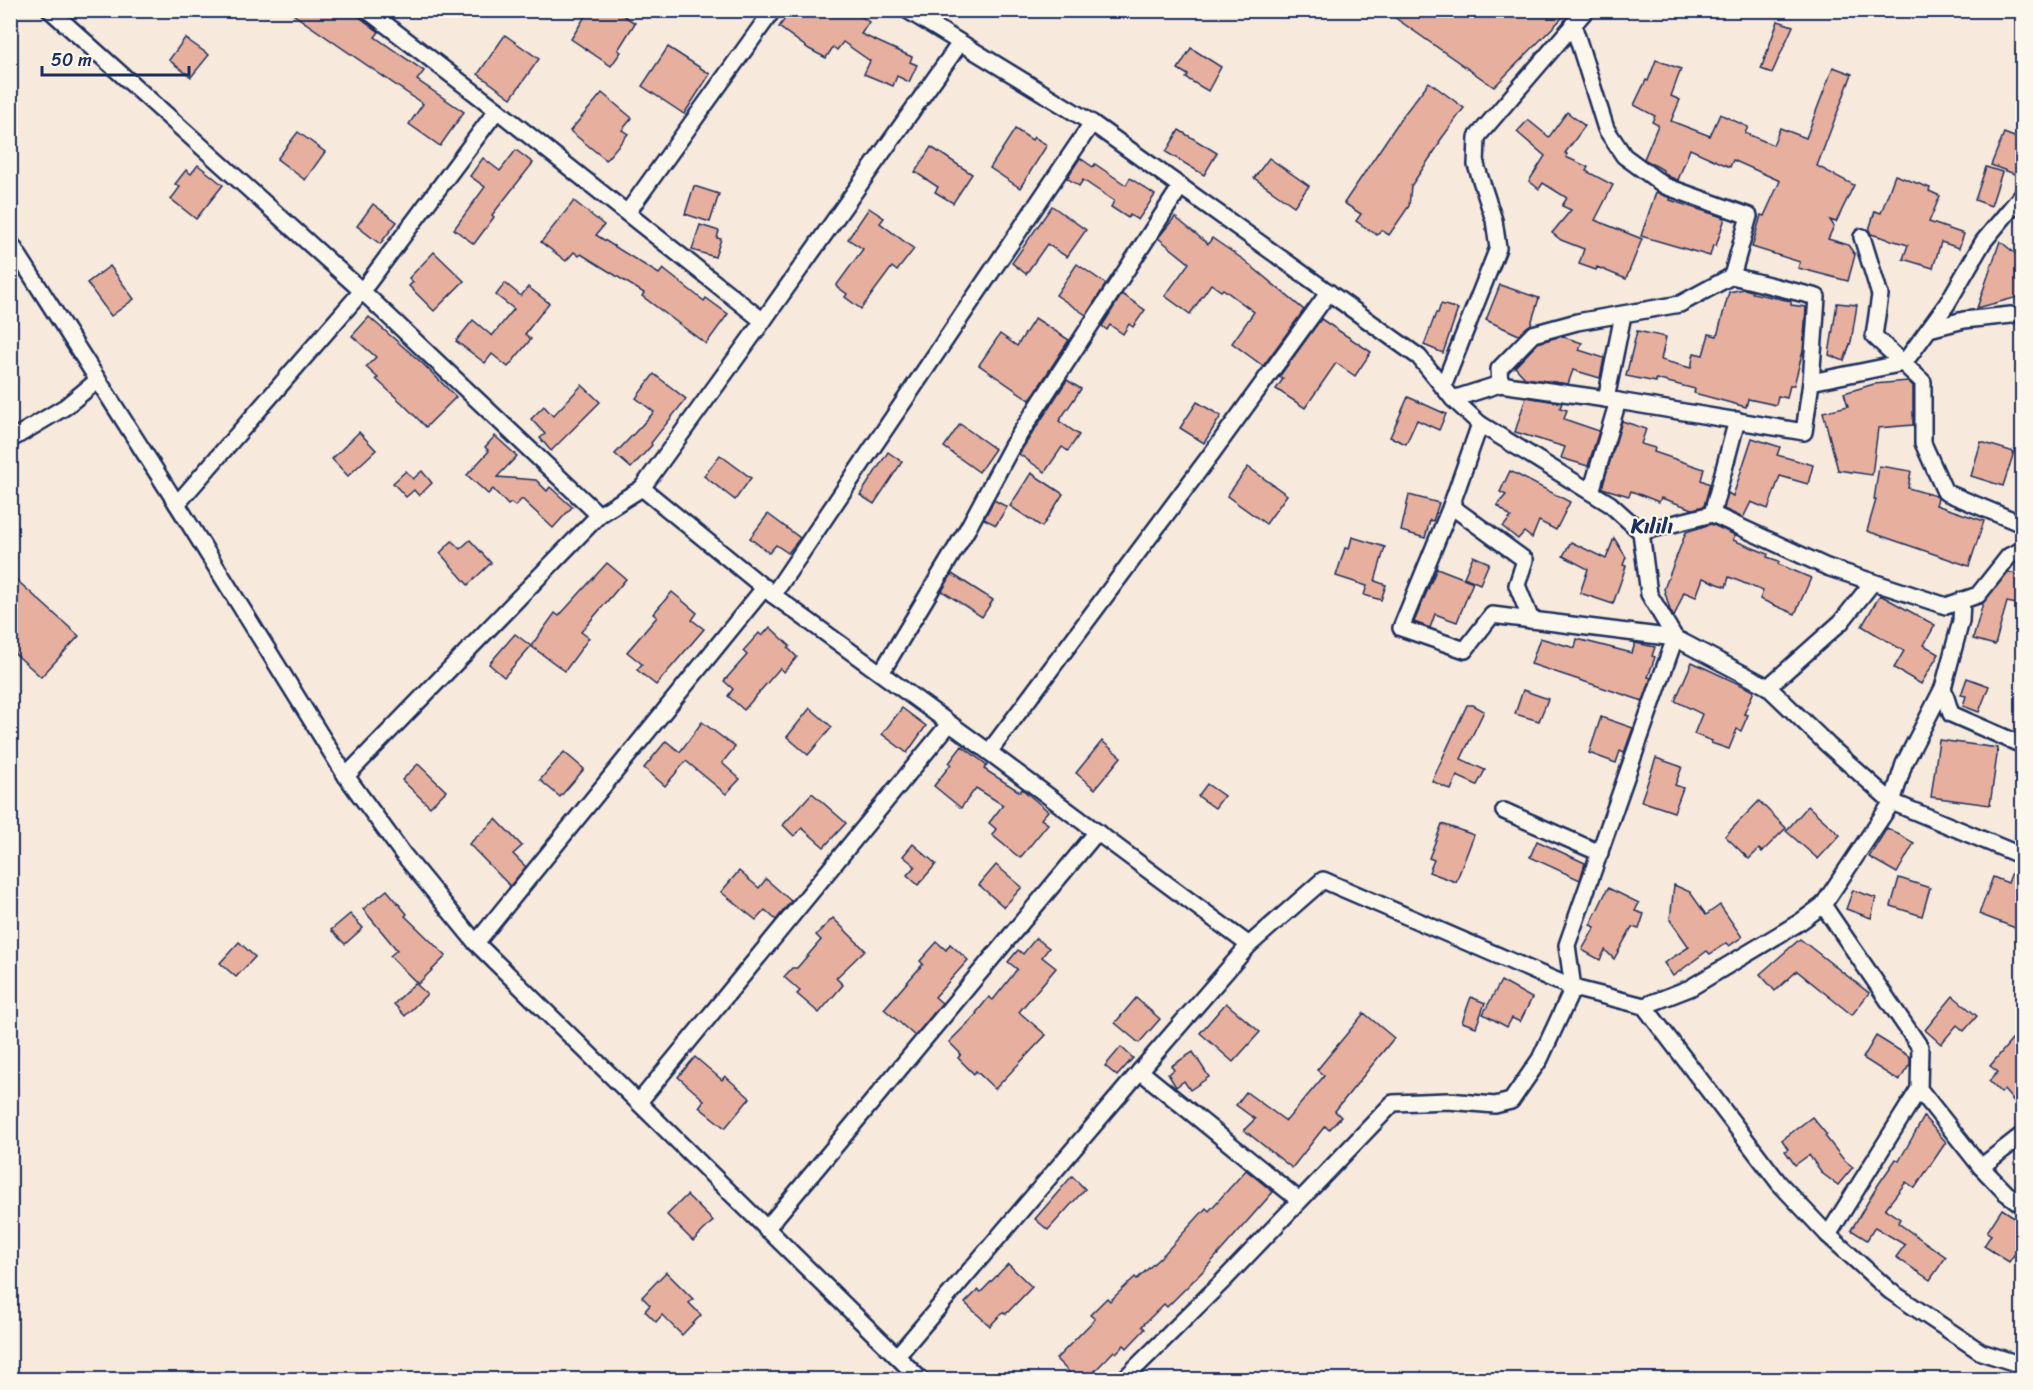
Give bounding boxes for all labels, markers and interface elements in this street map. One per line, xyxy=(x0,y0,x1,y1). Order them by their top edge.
scale bar xyxy=(42,39,189,77)
text: 50 m xyxy=(51,44,92,76)
district label: Kılılı xyxy=(1630,507,1673,545)

